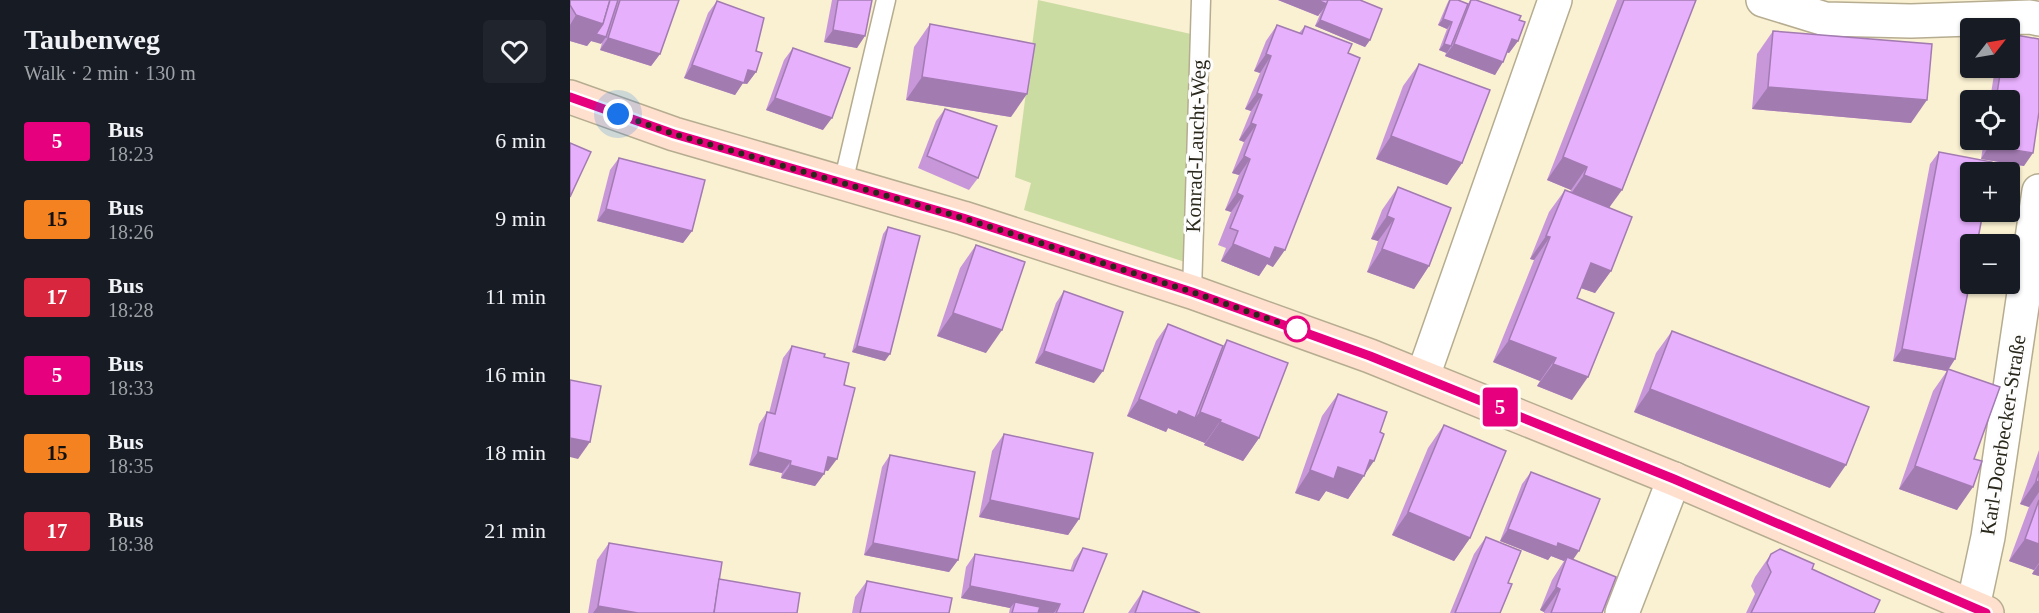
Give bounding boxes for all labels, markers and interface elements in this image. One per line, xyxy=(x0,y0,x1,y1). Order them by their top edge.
north arrow xyxy=(1960,18,2020,78)
map controls xyxy=(1960,18,2020,294)
button: heart xyxy=(483,20,546,83)
text: Taubenweg xyxy=(24,24,160,55)
street label: Konrad-Laucht-Weg xyxy=(1181,59,1211,233)
text: Walk · 2 min · 130 m xyxy=(24,62,196,84)
button: locate xyxy=(1960,90,2020,150)
your location xyxy=(603,99,633,129)
text: Bus xyxy=(108,117,143,142)
text: 6 min xyxy=(495,128,546,153)
text: 5 xyxy=(52,129,62,153)
text: 18:23 xyxy=(108,143,154,165)
button: + xyxy=(1960,162,2020,222)
text: Bus xyxy=(108,195,143,220)
text: 9 min xyxy=(495,206,546,231)
text: 15 xyxy=(47,207,68,231)
text: 18:26 xyxy=(108,221,154,243)
button: − xyxy=(1960,234,2020,294)
text: Bus xyxy=(108,273,143,298)
text: 11 min xyxy=(485,284,546,309)
text: 17 xyxy=(47,285,68,309)
text: 18:28 xyxy=(108,299,154,321)
unlabelled marker xyxy=(1284,316,1310,342)
street label: Karl-Doerbecker-Straße xyxy=(1975,333,2031,537)
text: Bus xyxy=(108,351,143,376)
text: 16 min xyxy=(484,362,546,387)
text: 5 xyxy=(52,363,62,387)
text: 18:33 xyxy=(108,377,154,399)
line badge: 5 xyxy=(1480,388,1520,426)
text: 5 xyxy=(1495,395,1505,419)
text: Bus xyxy=(108,429,143,454)
text: 18 min xyxy=(484,440,546,465)
text: 15 xyxy=(47,441,68,465)
text: 18:35 xyxy=(108,455,154,477)
text: Bus xyxy=(108,507,143,532)
text: 21 min xyxy=(484,518,546,543)
text: 17 xyxy=(47,519,68,543)
text: 18:38 xyxy=(108,533,154,555)

